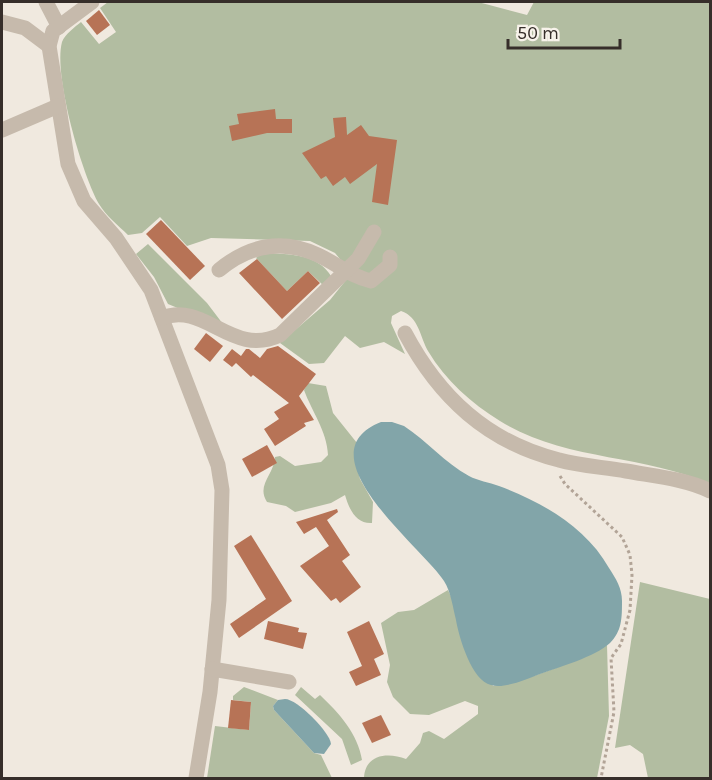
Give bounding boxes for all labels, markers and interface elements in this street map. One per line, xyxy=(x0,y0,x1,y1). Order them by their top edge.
scale bar xyxy=(508,12,620,50)
text: 50 m xyxy=(517,22,559,44)

